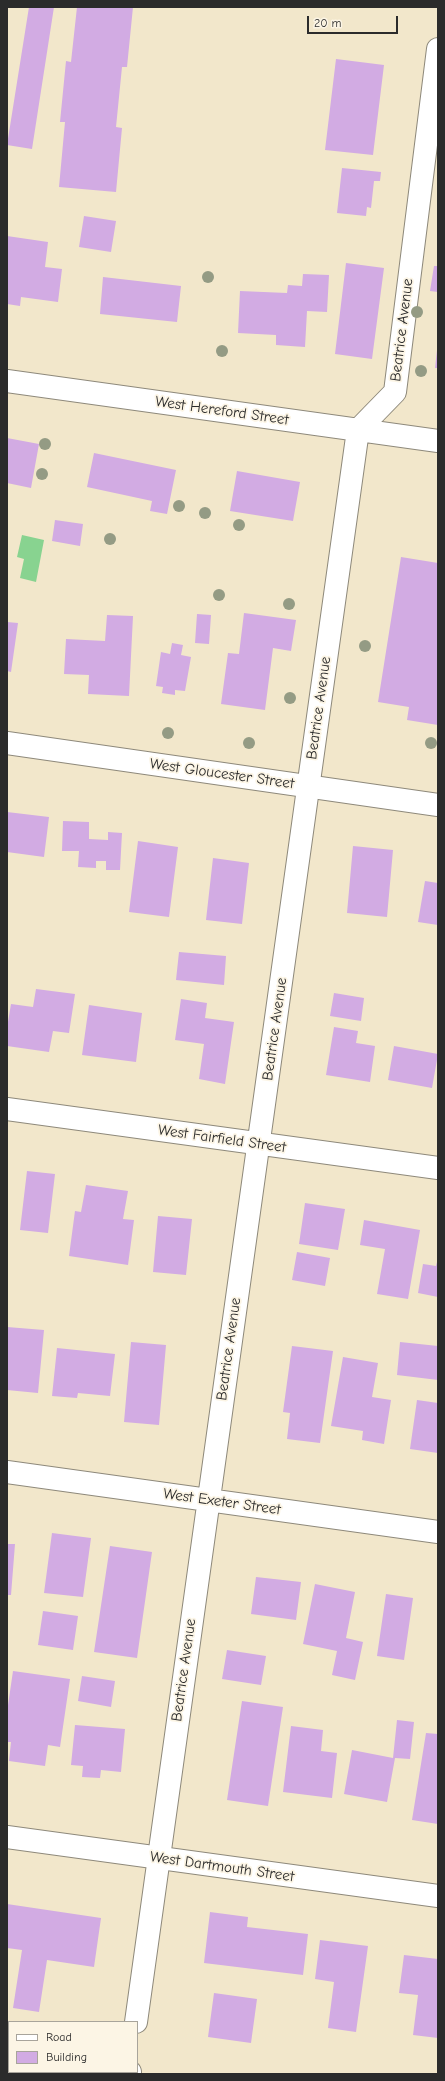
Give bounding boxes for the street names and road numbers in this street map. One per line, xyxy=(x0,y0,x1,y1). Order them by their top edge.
street label: Beatrice Avenue xyxy=(387,277,417,383)
street label: West Hereford Street xyxy=(154,393,290,429)
street label: Beatrice Avenue xyxy=(303,655,335,761)
street label: West Gloucester Street xyxy=(149,755,295,793)
street label: Beatrice Avenue xyxy=(259,976,291,1082)
street label: West Fairfield Street xyxy=(157,1121,287,1157)
street label: Beatrice Avenue xyxy=(213,1296,245,1402)
street label: West Exeter Street xyxy=(162,1485,282,1519)
street label: Beatrice Avenue xyxy=(168,1617,200,1723)
street label: West Dartmouth Street xyxy=(149,1848,295,1886)

